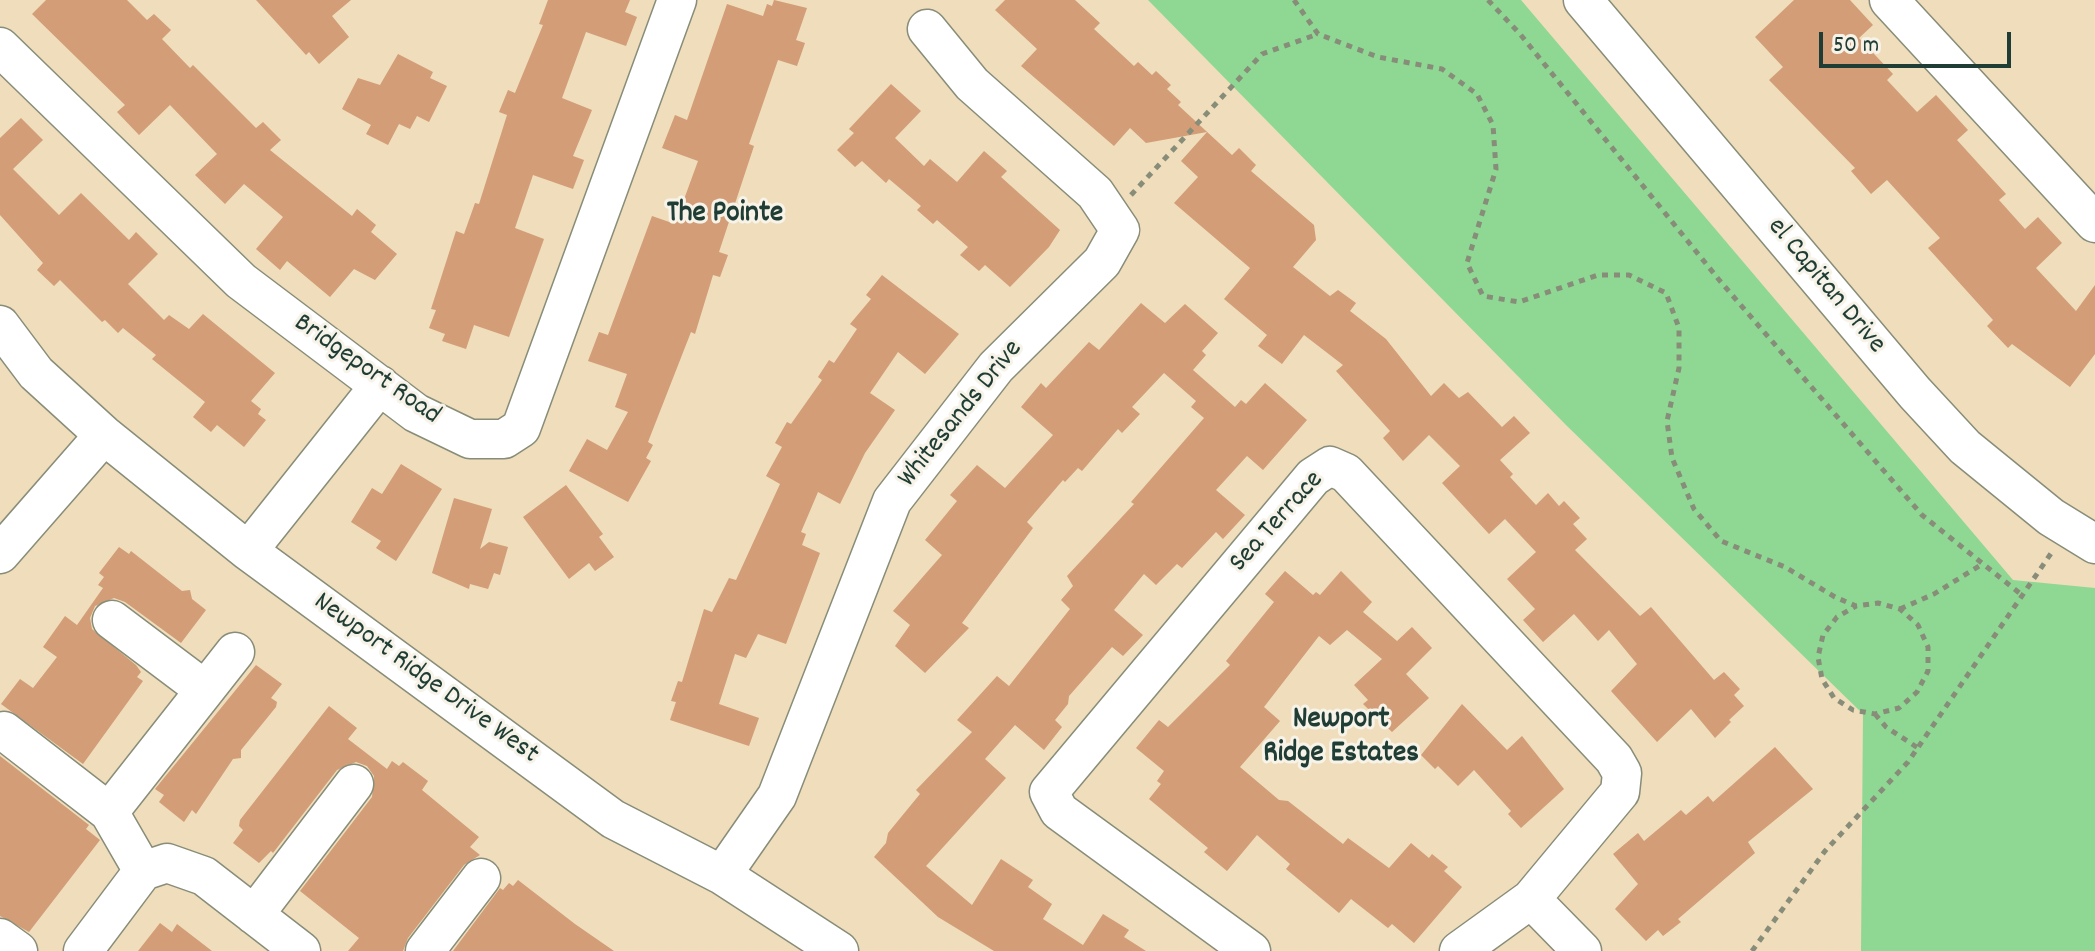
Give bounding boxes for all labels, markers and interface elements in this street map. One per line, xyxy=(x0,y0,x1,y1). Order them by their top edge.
scale bar xyxy=(1823,16,2015,66)
text: 50 m xyxy=(1833,29,1879,63)
district label: The Pointe xyxy=(667,198,783,234)
street label: el Capitan Drive xyxy=(1758,212,1892,362)
street label: Bridgeport Road xyxy=(286,308,446,434)
street label: Whitesands Drive xyxy=(892,335,1032,495)
street label: Sea Terrace xyxy=(1224,465,1332,581)
street label: Newport Ridge Drive West xyxy=(306,587,544,773)
district label: Newport Ridge Estates xyxy=(1263,704,1419,774)

